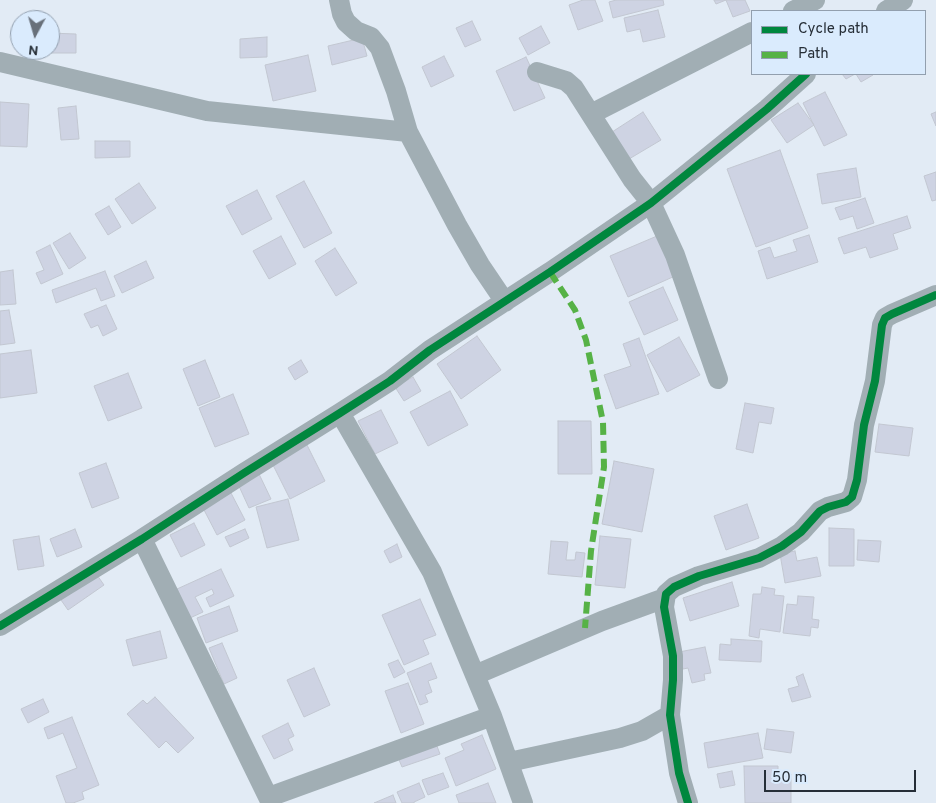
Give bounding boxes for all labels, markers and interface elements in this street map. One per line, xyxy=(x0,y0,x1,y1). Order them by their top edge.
north arrow xyxy=(10,10,60,60)
legend xyxy=(751,10,926,75)
text: Cycle path xyxy=(798,20,869,39)
text: N xyxy=(28,40,39,58)
text: Path xyxy=(798,45,829,64)
scale bar xyxy=(766,760,918,792)
text: 50 m xyxy=(772,769,807,788)

